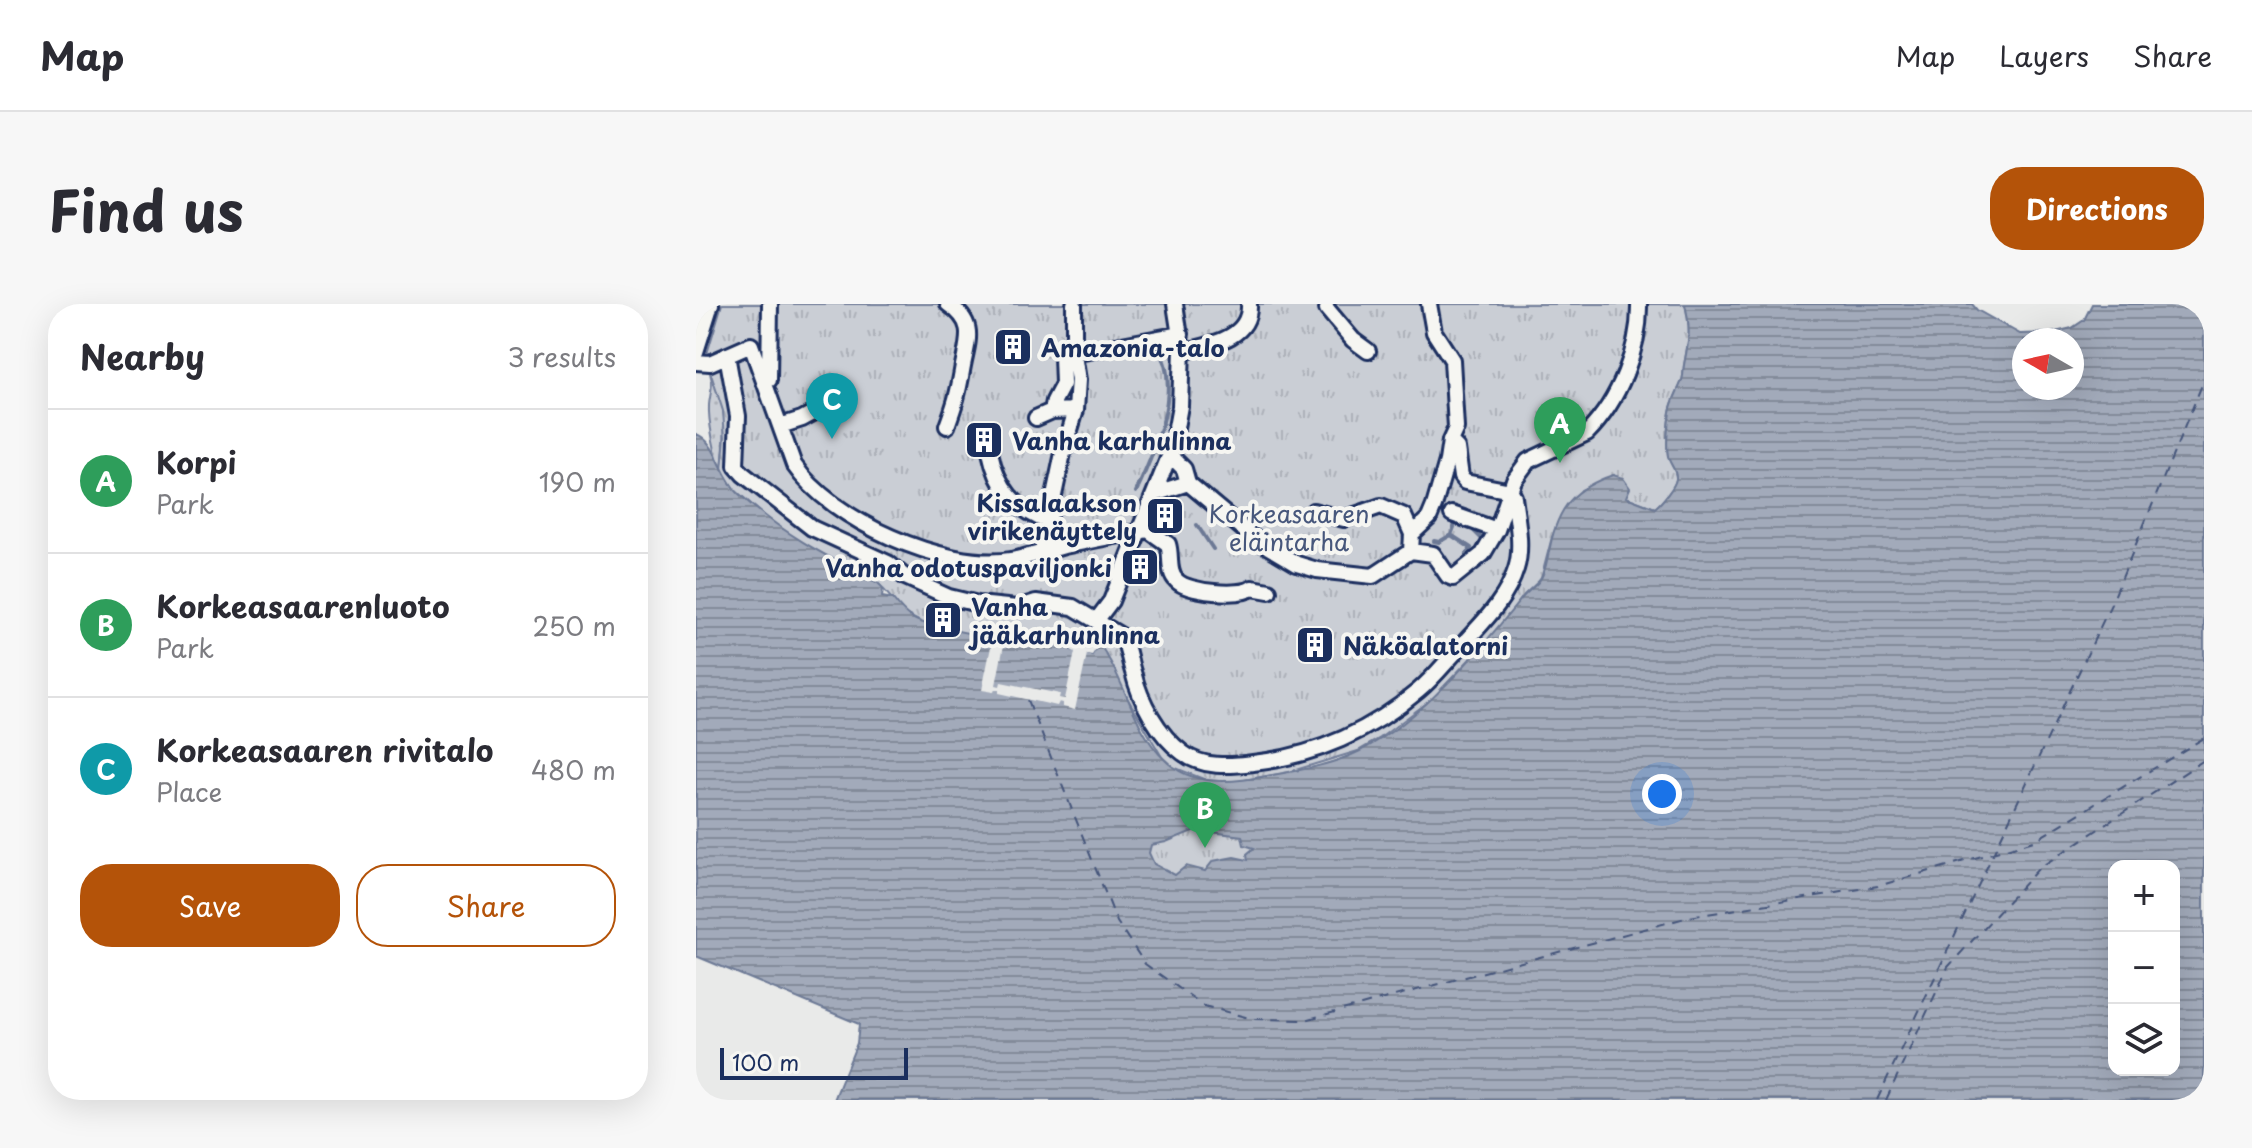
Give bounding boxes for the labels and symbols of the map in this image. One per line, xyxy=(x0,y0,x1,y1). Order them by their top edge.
building icon: Amazonia-talo xyxy=(992,326,1034,368)
north arrow xyxy=(2012,328,2084,400)
place label: Amazonia-talo xyxy=(1041,329,1225,365)
pin: C xyxy=(806,373,858,439)
pin: A xyxy=(1534,397,1586,463)
building icon: Vanha karhulinna xyxy=(963,419,1005,461)
place label: Vanha karhulinna xyxy=(1012,422,1232,458)
place label: Kissalaakson virikenäyttely xyxy=(967,484,1137,548)
building icon: Kissalaakson virikenäyttely xyxy=(1144,495,1186,537)
park label: Korkeasaaren eläintarha xyxy=(1208,495,1370,559)
building icon: Vanha odotuspaviljonki xyxy=(1119,546,1161,588)
place label: Vanha odotuspaviljonki xyxy=(825,549,1112,585)
place label: Vanha jääkarhunlinna xyxy=(968,588,1161,652)
building icon: Vanha jääkarhunlinna xyxy=(922,599,964,641)
building icon: Näköalatorni xyxy=(1294,624,1336,666)
place label: Näköalatorni xyxy=(1343,627,1508,663)
your location xyxy=(1642,774,1682,814)
pin: B xyxy=(1179,782,1231,848)
scale bar xyxy=(720,1044,908,1080)

